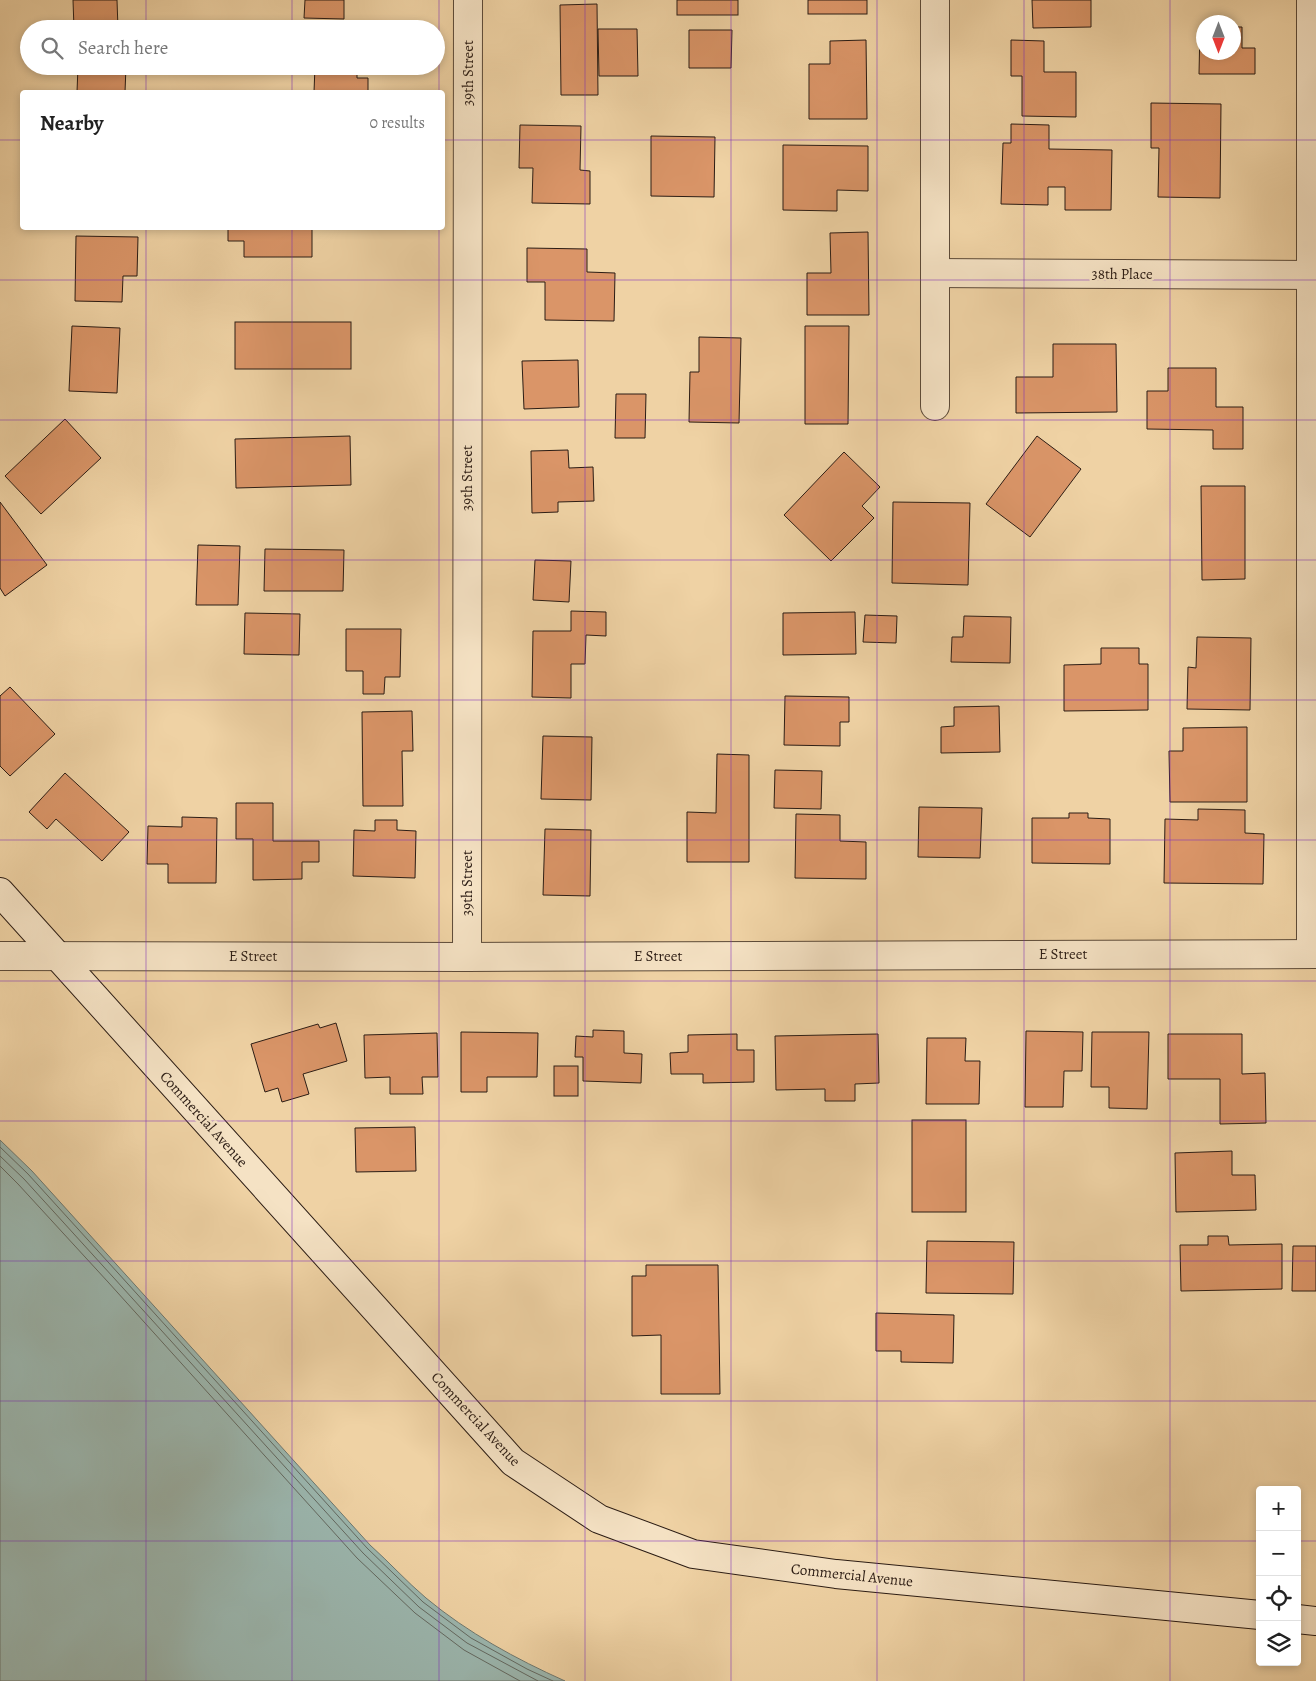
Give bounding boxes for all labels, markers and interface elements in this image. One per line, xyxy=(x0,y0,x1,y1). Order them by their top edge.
north arrow xyxy=(1196,15,1241,60)
search box xyxy=(20,20,445,75)
icon: search xyxy=(38,34,66,62)
text: Search here xyxy=(78,35,168,61)
street label: 39th Street xyxy=(458,40,478,106)
text: Nearby xyxy=(40,109,103,137)
text: 0 results xyxy=(369,112,425,134)
street label: 38th Place xyxy=(1091,264,1153,284)
street label: 39th Street xyxy=(457,445,477,511)
street label: 39th Street xyxy=(457,850,477,916)
street label: E Street xyxy=(1039,944,1087,964)
street label: E Street xyxy=(229,946,277,966)
street label: E Street xyxy=(634,946,682,966)
street label: Commercial Avenue xyxy=(156,1067,253,1171)
street label: Commercial Avenue xyxy=(427,1367,525,1471)
map controls xyxy=(1256,1486,1301,1666)
button: + xyxy=(1256,1486,1301,1531)
button: − xyxy=(1256,1531,1301,1576)
street label: Commercial Avenue xyxy=(790,1559,914,1591)
button: locate xyxy=(1256,1576,1301,1621)
button: layers xyxy=(1256,1621,1301,1666)

